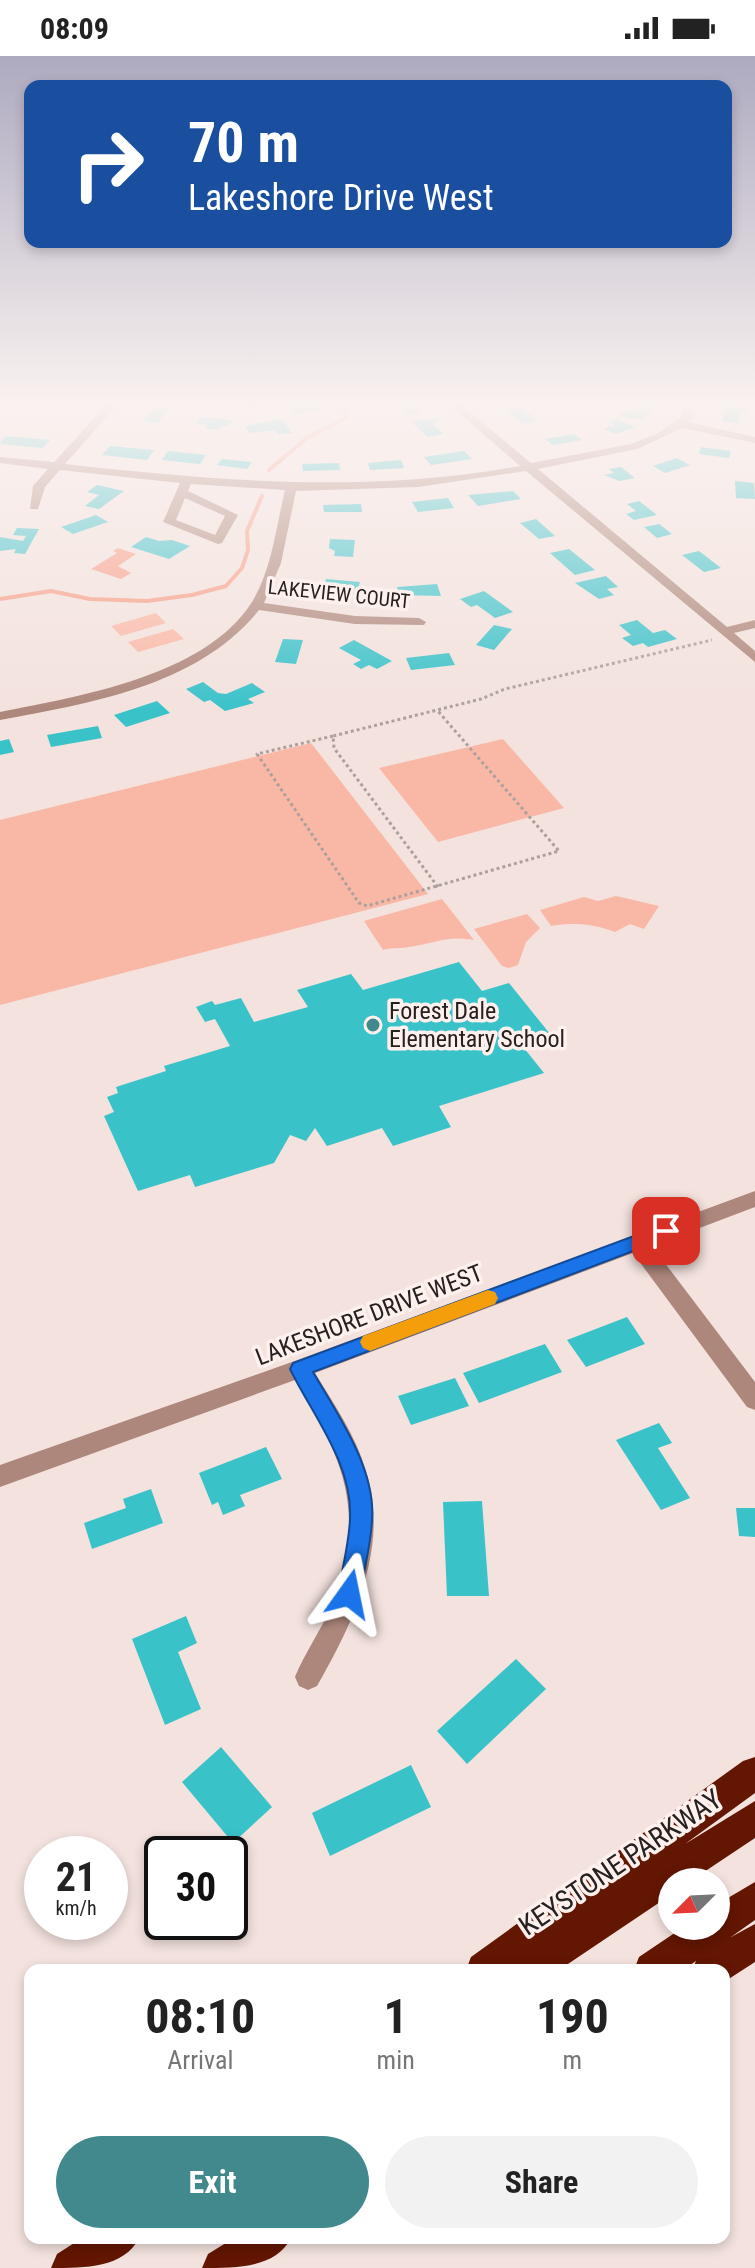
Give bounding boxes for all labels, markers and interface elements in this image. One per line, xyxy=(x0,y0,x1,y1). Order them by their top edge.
text: 08:09 xyxy=(40,11,109,46)
text: 70 m xyxy=(188,110,299,176)
icon: right xyxy=(56,112,160,216)
text: Lakeshore Drive West xyxy=(188,177,494,219)
street label: LAKEVIEW COURT xyxy=(267,575,411,613)
place label: Forest Dale Elementary School xyxy=(389,997,565,1053)
marker: Forest Dale Elementary School xyxy=(364,1016,382,1034)
pin xyxy=(632,1197,700,1265)
icon: arrive xyxy=(644,1209,688,1253)
street label: LAKESHORE DRIVE WEST xyxy=(252,1259,486,1371)
position arrow xyxy=(307,1552,391,1636)
street label: KEYSTONE PARKWAY xyxy=(513,1782,728,1942)
speed limit sign: 30 xyxy=(144,1836,248,1940)
text: 21 xyxy=(56,1854,96,1901)
north arrow xyxy=(658,1868,730,1940)
map controls xyxy=(658,1868,730,1940)
text: km/h xyxy=(55,1896,97,1920)
text: 08:10 xyxy=(145,1988,255,2045)
text: 1 xyxy=(384,1988,408,2045)
text: 190 xyxy=(536,1988,609,2045)
text: Arrival xyxy=(167,2045,233,2075)
text: min xyxy=(377,2045,415,2075)
text: m xyxy=(563,2045,582,2075)
button: Exit xyxy=(56,2136,369,2228)
button: Share xyxy=(385,2136,698,2228)

